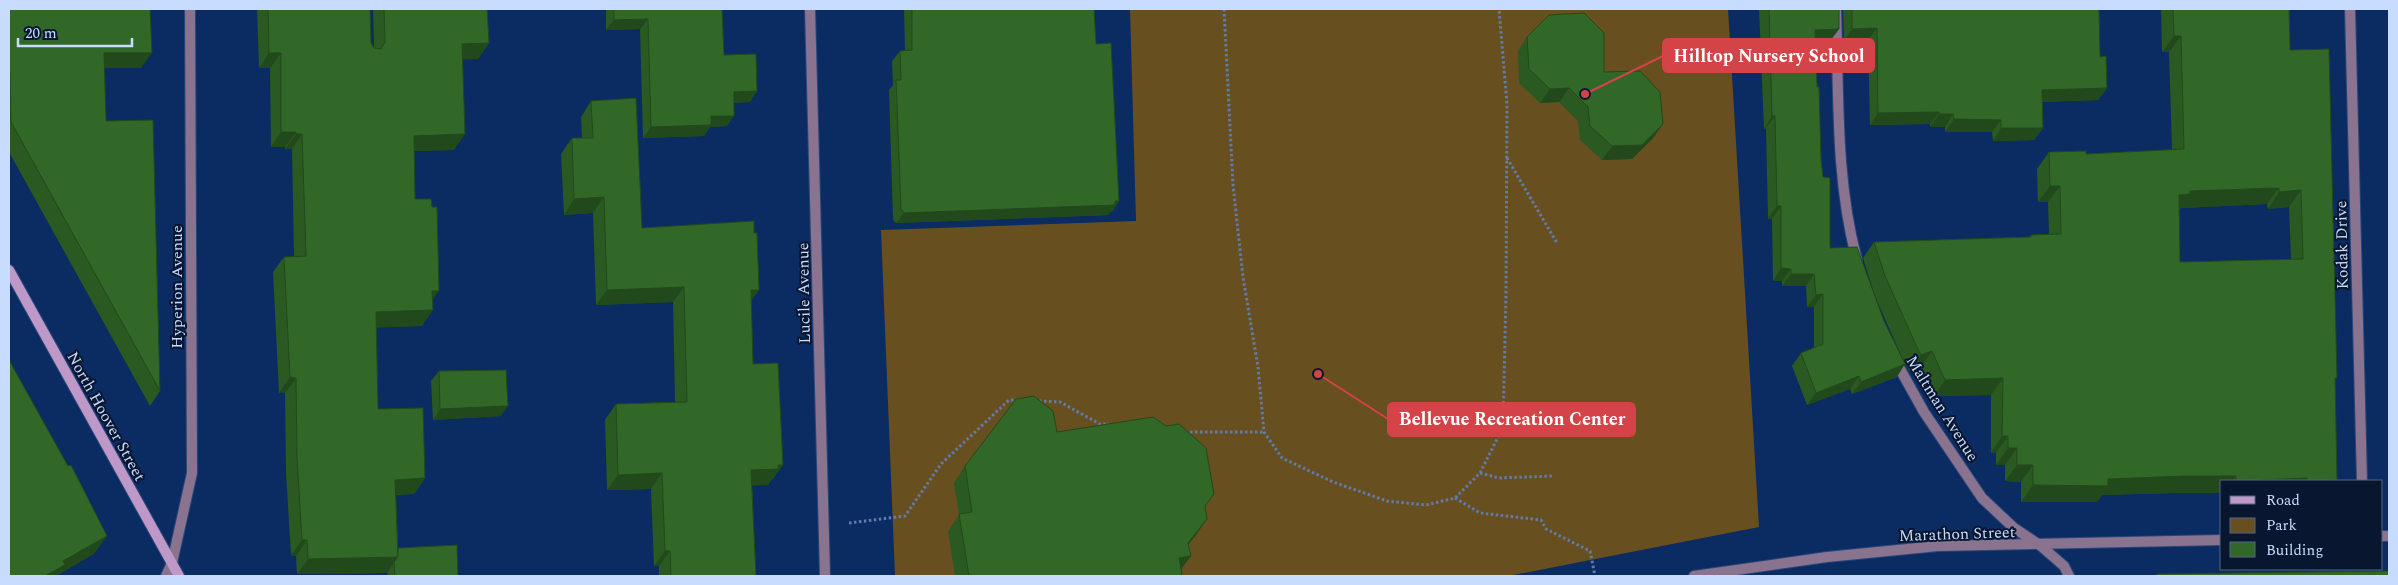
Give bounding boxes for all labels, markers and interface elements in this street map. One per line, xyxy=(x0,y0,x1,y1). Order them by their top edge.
scale bar xyxy=(18,15,131,47)
text: 20 m xyxy=(25,22,57,45)
callout: Hilltop Nursery School xyxy=(1663,39,1874,72)
text: Hilltop Nursery School xyxy=(1673,43,1865,70)
street label: Kodak Drive xyxy=(2329,200,2355,290)
street label: Hyperion Avenue xyxy=(165,225,189,349)
street label: Lucile Avenue xyxy=(791,242,817,344)
street label: North Hoover Street xyxy=(61,347,152,486)
street label: Maltman Avenue xyxy=(1900,351,1984,466)
callout: Bellevue Recreation Center xyxy=(1388,403,1635,436)
text: Bellevue Recreation Center xyxy=(1399,406,1626,433)
legend xyxy=(2220,480,2383,570)
text: Road xyxy=(2266,489,2300,512)
text: Park xyxy=(2266,514,2297,537)
street label: Marathon Street xyxy=(1898,520,2016,548)
text: Building xyxy=(2266,539,2323,562)

